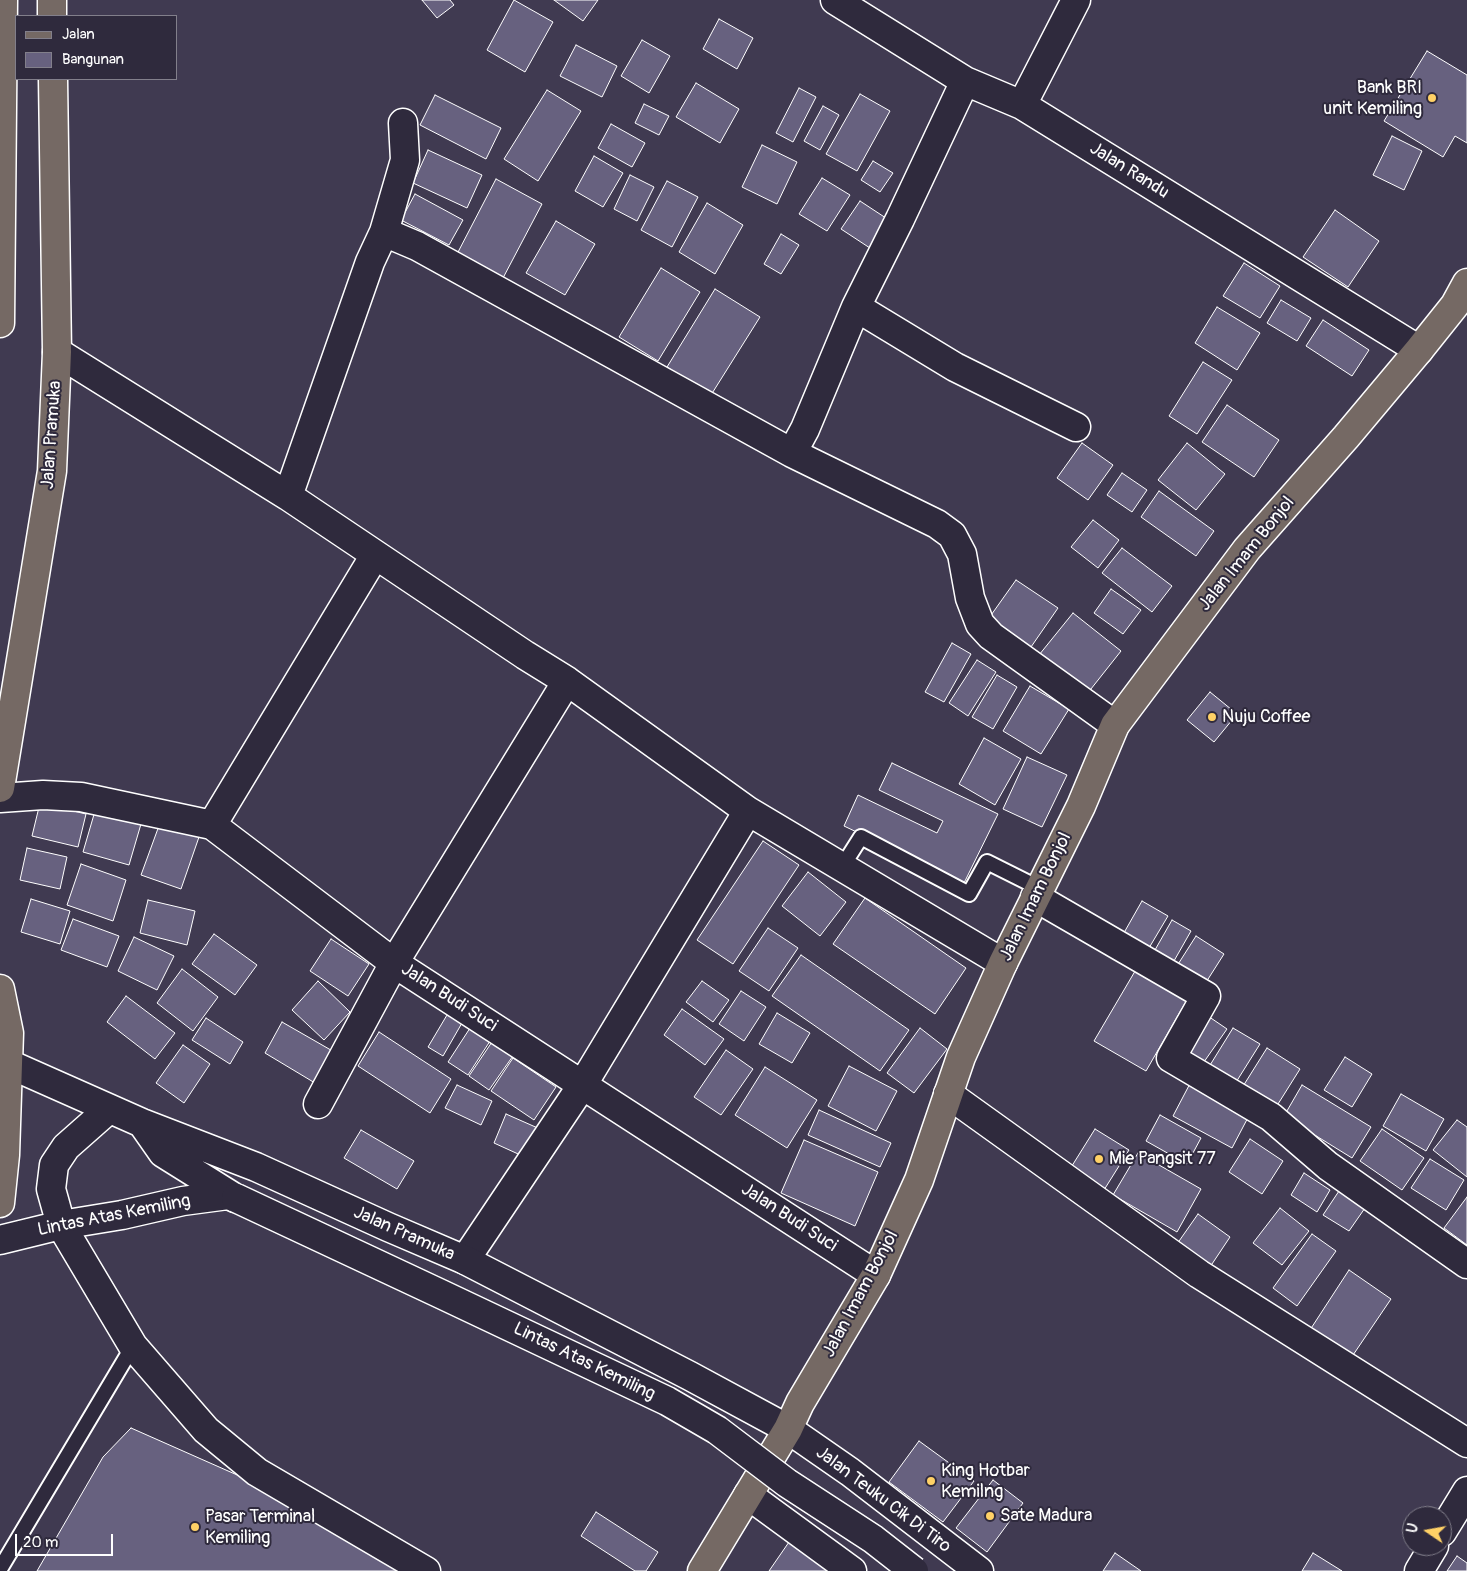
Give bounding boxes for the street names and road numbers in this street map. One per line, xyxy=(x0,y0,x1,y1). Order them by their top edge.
street label: Jalan Randu xyxy=(1085,138,1173,204)
street label: Jalan Pramuka xyxy=(37,380,67,490)
street label: Jalan Imam Bonjol xyxy=(1194,493,1300,615)
street label: Jalan Imam Bonjol xyxy=(996,829,1076,965)
street label: Jalan Budi Suci xyxy=(397,959,501,1037)
street label: Jalan Budi Suci xyxy=(737,1179,841,1257)
street label: Lintas Atas Kemiling xyxy=(36,1191,192,1241)
street label: Jalan Pramuka xyxy=(350,1202,458,1266)
street label: Jalan Imam Bonjol xyxy=(818,1227,904,1361)
street label: Lintas Atas Kemiling xyxy=(509,1318,659,1406)
street label: Jalan Teuku Cik Di Tiro xyxy=(811,1442,955,1558)

